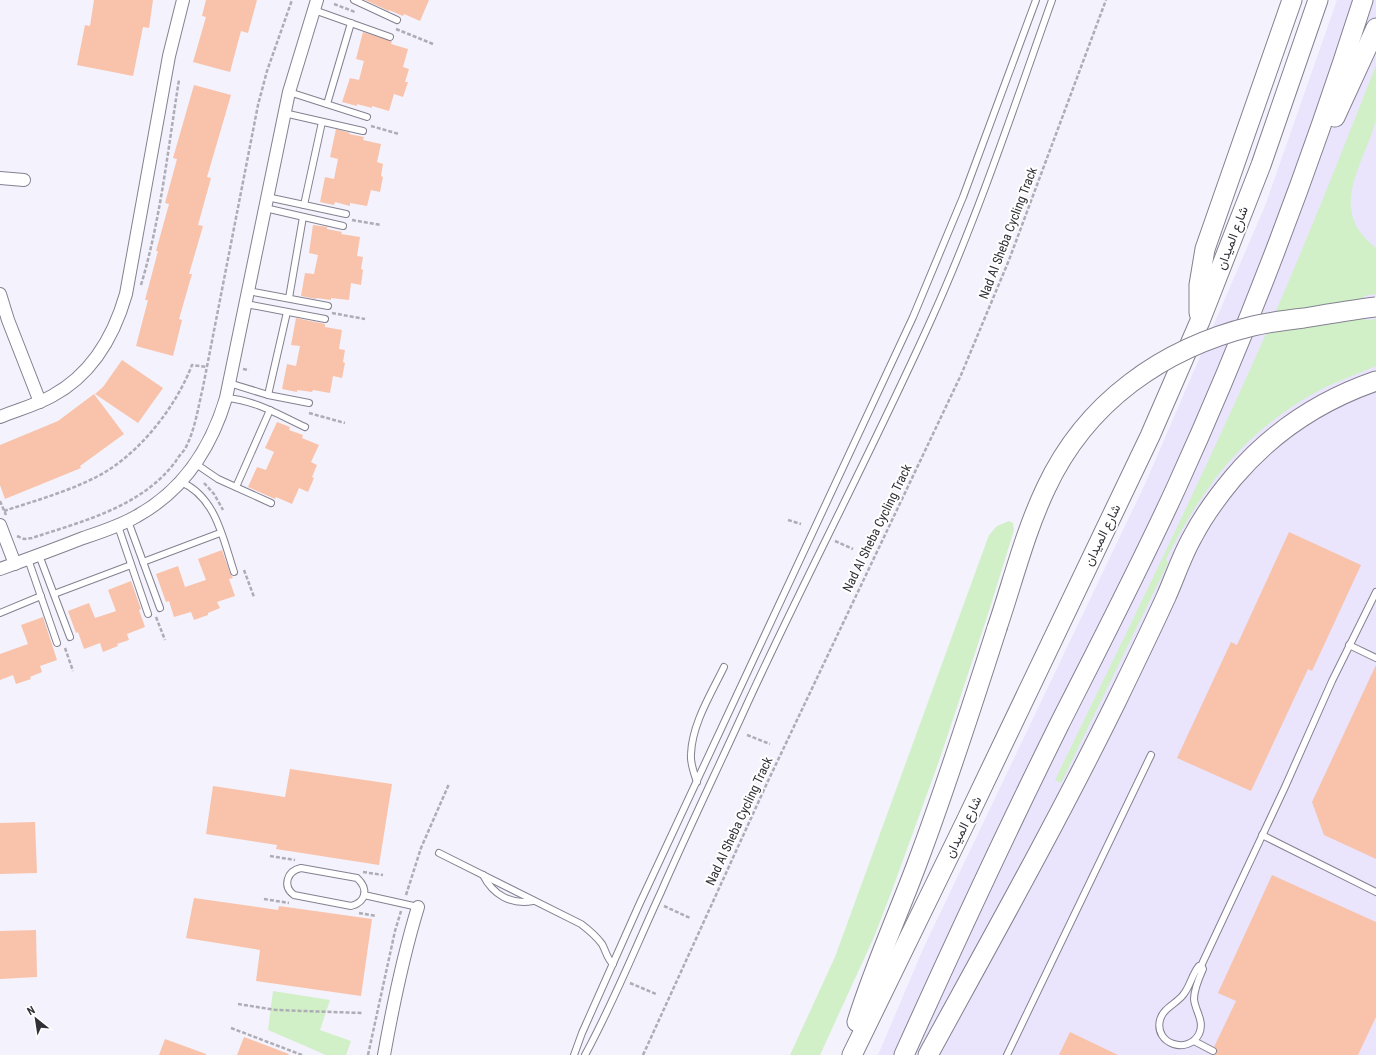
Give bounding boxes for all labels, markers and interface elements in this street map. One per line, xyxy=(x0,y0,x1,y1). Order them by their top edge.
street label: Nad Al Sheba Cycling Track xyxy=(976,165,1040,301)
street label: شارع الميدان xyxy=(1213,204,1253,273)
street label: Nad Al Sheba Cycling Track xyxy=(840,462,915,594)
street label: شارع الميدان xyxy=(1081,502,1125,569)
street label: Nad Al Sheba Cycling Track xyxy=(703,754,775,888)
street label: شارع الميدان xyxy=(942,794,986,861)
north arrow xyxy=(16,999,56,1039)
text: N xyxy=(25,1003,38,1018)

